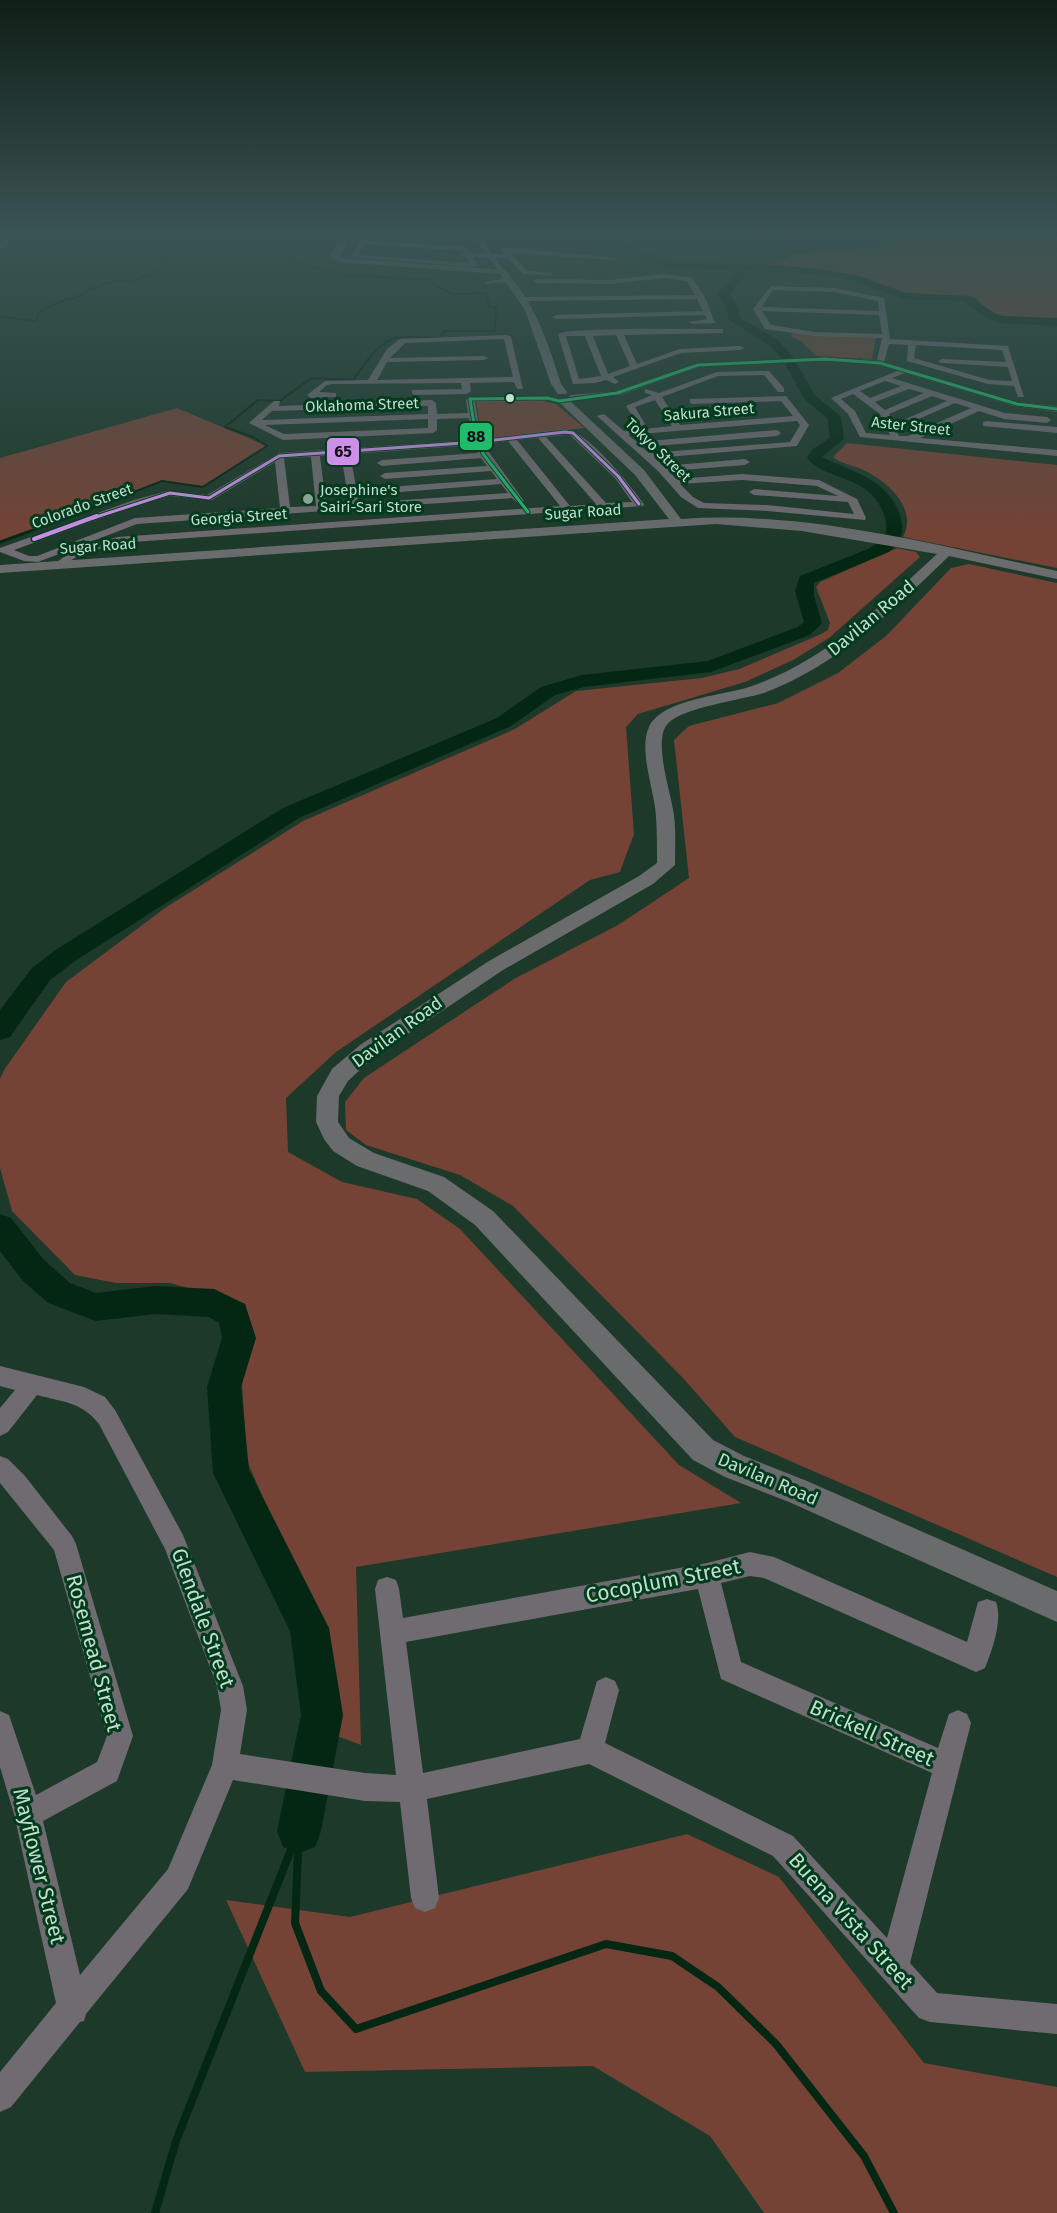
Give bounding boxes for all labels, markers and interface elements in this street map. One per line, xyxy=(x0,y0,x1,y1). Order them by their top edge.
unlabelled marker xyxy=(504,392,516,404)
street label: Oklahoma Street xyxy=(305,394,420,416)
street label: Sakura Street xyxy=(663,399,756,425)
street label: Aster Street xyxy=(871,413,952,439)
street label: Tokyo Street xyxy=(621,414,695,486)
line badge: 88 xyxy=(459,422,493,451)
text: 88 xyxy=(467,427,485,446)
line badge: 65 xyxy=(326,437,360,466)
text: 65 xyxy=(334,442,352,461)
street label: Colorado Street xyxy=(29,479,135,533)
place label: Josephine's Sairi-Sari Store xyxy=(320,481,422,516)
marker: Josephine's Sairi-Sari Store xyxy=(301,492,315,506)
street label: Sugar Road xyxy=(544,500,622,524)
street label: Georgia Street xyxy=(190,505,289,529)
street label: Sugar Road xyxy=(59,534,137,558)
street label: Davilan Road xyxy=(823,575,919,661)
street label: Davilan Road xyxy=(347,992,447,1072)
street label: Davilan Road xyxy=(715,1448,821,1510)
street label: Glendale Street xyxy=(166,1545,240,1692)
street label: Cocoplum Street xyxy=(584,1553,743,1609)
street label: Rosemead Street xyxy=(61,1572,128,1735)
street label: Brickell Street xyxy=(806,1694,939,1772)
street label: Mayflower Street xyxy=(7,1785,71,1947)
street label: Buena Vista Street xyxy=(783,1847,919,1995)

